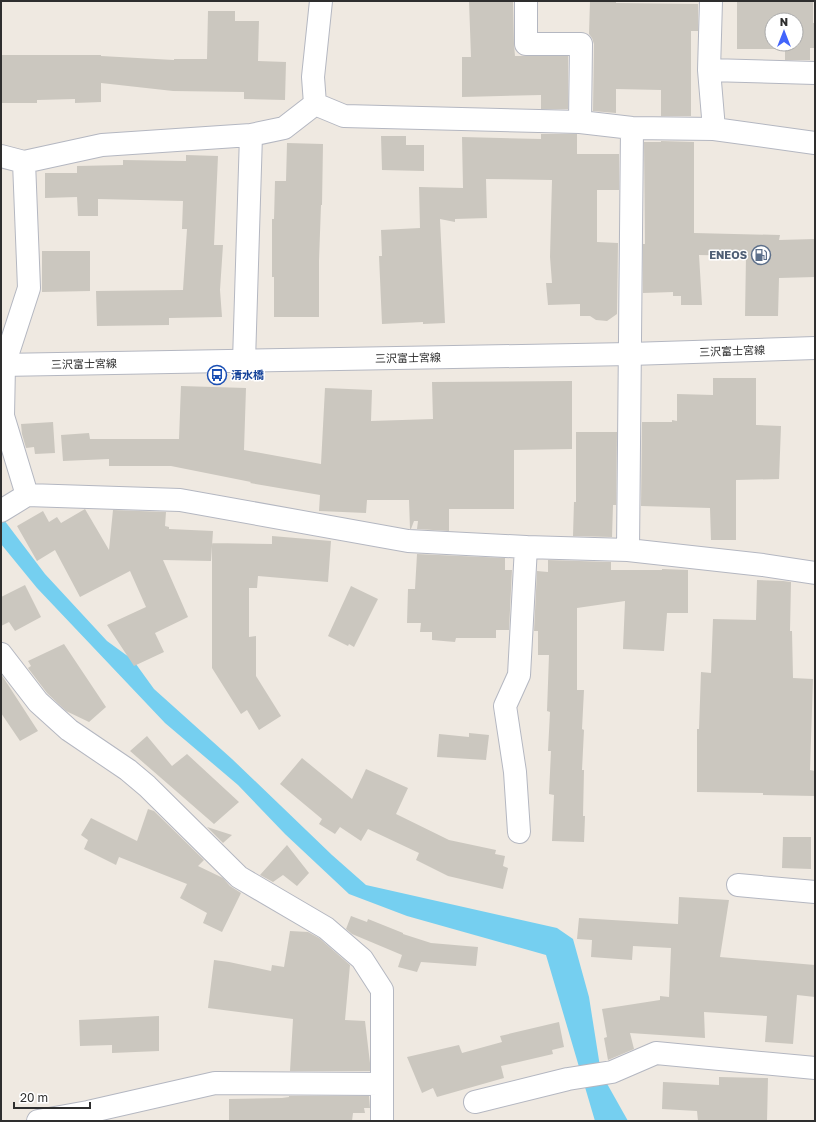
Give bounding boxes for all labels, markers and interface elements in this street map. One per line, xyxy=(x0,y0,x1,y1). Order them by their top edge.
north arrow xyxy=(764,12,804,52)
text: N xyxy=(780,15,788,28)
fuel station icon: ENEOS xyxy=(750,244,772,266)
place label: ENEOS xyxy=(709,248,747,261)
street label: 三沢富士宮線 xyxy=(699,343,765,358)
street label: 三沢富士宮線 xyxy=(375,350,441,365)
street label: 三沢富士宮線 xyxy=(51,356,117,371)
bus stop icon: 清水橋 xyxy=(206,364,228,386)
place label: 清水橋 xyxy=(231,368,264,381)
scale bar xyxy=(14,1084,90,1110)
text: 20 m xyxy=(20,1090,48,1105)

